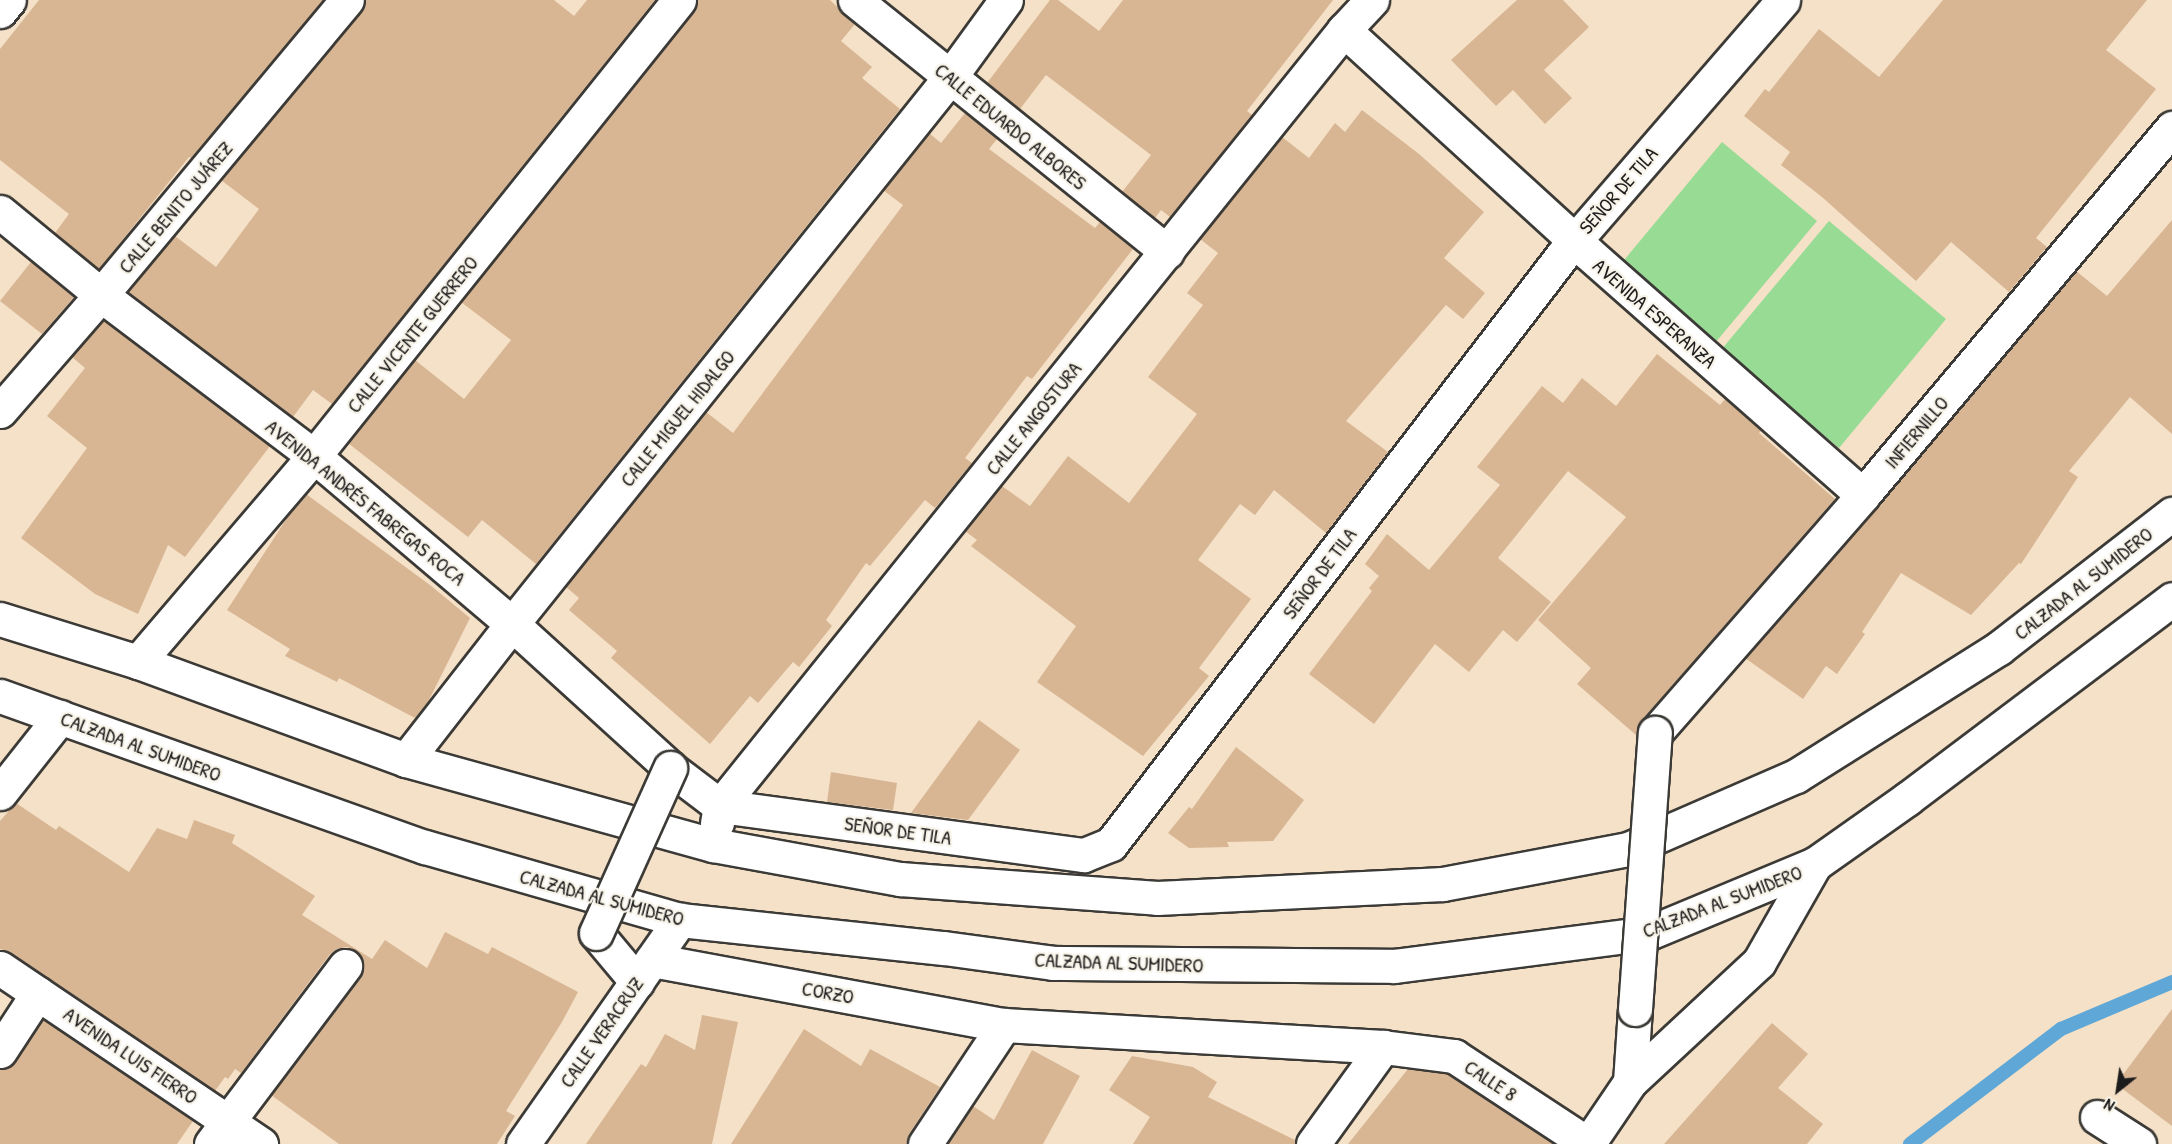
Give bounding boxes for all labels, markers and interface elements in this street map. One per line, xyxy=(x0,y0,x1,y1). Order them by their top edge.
street label: CALLE EDUARDO ALBORES xyxy=(930,58,1092,194)
street label: CALLE BENITO JUÁREZ xyxy=(113,136,237,278)
street label: SEÑOR DE TILA xyxy=(1574,142,1662,238)
street label: CALLE VICENTE GUERRERO xyxy=(341,251,483,417)
street label: AVENIDA ESPERANZA xyxy=(1589,253,1721,373)
street label: CALLE MIGUEL HIDALGO xyxy=(615,345,739,491)
street label: CALLE ANGOSTURA xyxy=(980,357,1086,479)
street label: INFIERNILLO xyxy=(1879,391,1953,473)
street label: AVENIDA ANDRÉS FABREGAS ROCA xyxy=(261,414,471,590)
street label: CALZADA AL SUMIDERO xyxy=(2009,522,2157,644)
street label: SEÑOR DE TILA xyxy=(1277,523,1361,623)
street label: CALZADA AL SUMIDERO xyxy=(57,706,225,786)
street label: SEÑOR DE TILA xyxy=(843,811,953,849)
street label: CALZADA AL SUMIDERO xyxy=(1639,860,1805,942)
street label: CALZADA AL SUMIDERO xyxy=(517,864,687,930)
street label: CALZADA AL SUMIDERO xyxy=(1034,947,1204,977)
street label: CALLE VERACRUZ xyxy=(554,972,648,1092)
street label: CORZO xyxy=(800,976,856,1008)
street label: AVENIDA LUIS FIERRO xyxy=(60,1001,202,1109)
street label: CALLE 8 xyxy=(1460,1054,1522,1106)
north arrow xyxy=(2088,1060,2148,1120)
text: N xyxy=(2100,1094,2118,1117)

